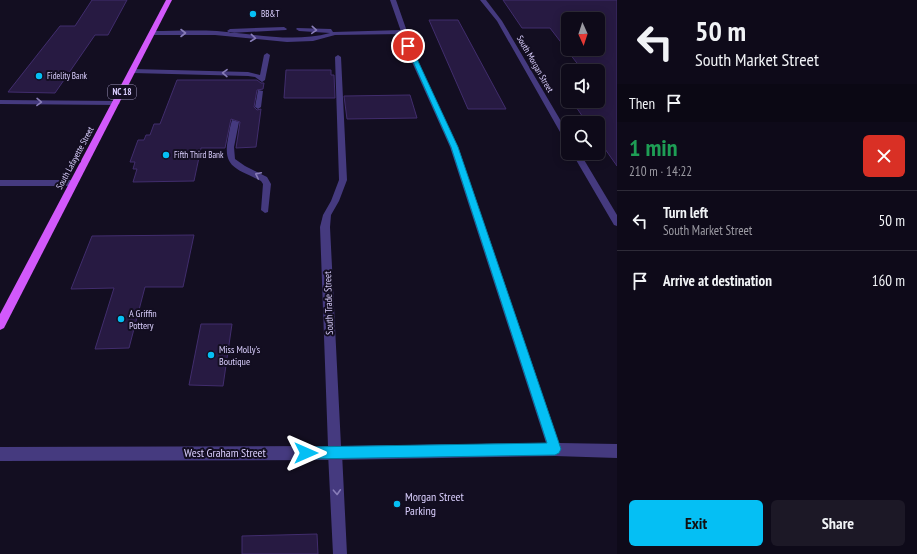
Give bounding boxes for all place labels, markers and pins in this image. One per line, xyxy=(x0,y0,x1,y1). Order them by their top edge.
place label: BB&T xyxy=(261,8,279,19)
marker: BB&T xyxy=(248,9,258,19)
pin xyxy=(391,29,425,63)
place label: Fidelity Bank xyxy=(47,70,88,81)
marker: Fidelity Bank xyxy=(34,71,44,81)
place label: Fifth Third Bank xyxy=(174,149,224,160)
marker: Fifth Third Bank xyxy=(161,150,171,160)
place label: A Griffin Pottery xyxy=(129,307,157,332)
marker: A Griffin Pottery xyxy=(116,314,126,324)
place label: Miss Molly's Boutique xyxy=(219,343,261,368)
marker: Miss Molly's Boutique xyxy=(206,350,216,360)
place label: Morgan Street Parking xyxy=(405,489,464,518)
marker: Morgan Street Parking xyxy=(392,499,402,509)

